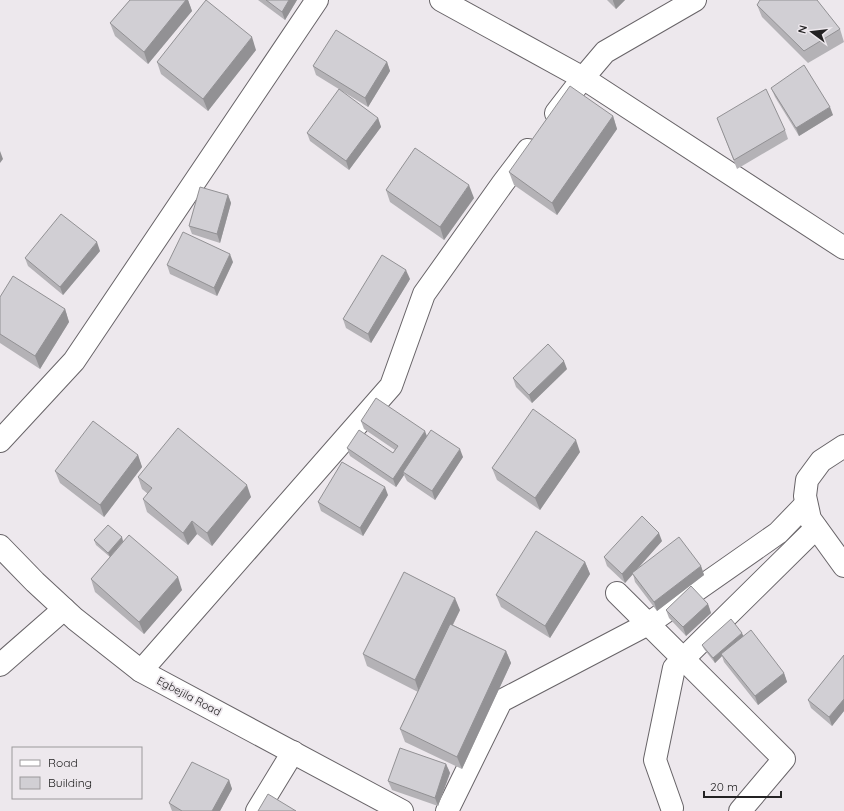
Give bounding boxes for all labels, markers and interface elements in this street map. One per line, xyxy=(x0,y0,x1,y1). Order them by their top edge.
north arrow xyxy=(792,12,832,52)
text: N xyxy=(795,24,810,35)
street label: Egbejila Road xyxy=(155,673,223,719)
legend xyxy=(12,747,142,799)
text: Road xyxy=(48,755,78,770)
scale bar xyxy=(704,773,781,799)
text: Building xyxy=(48,775,92,790)
text: 20 m xyxy=(710,779,738,794)

